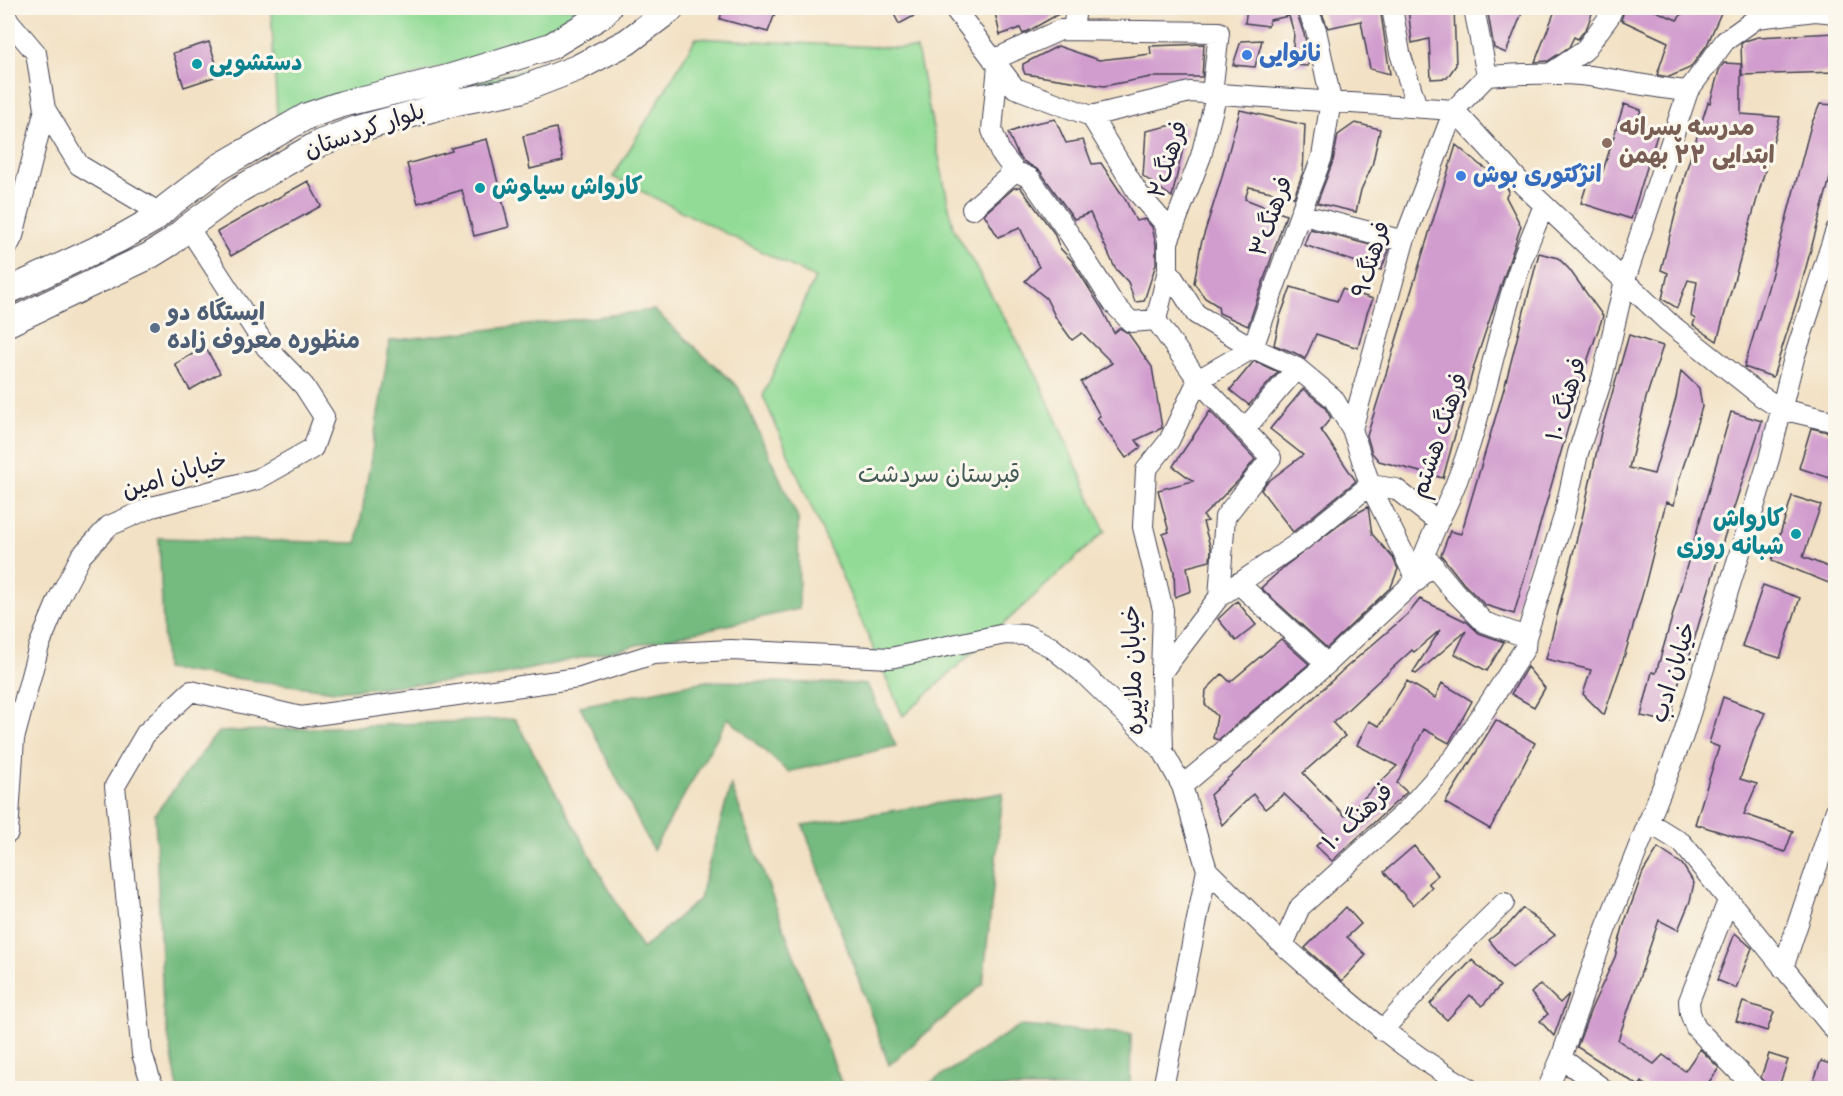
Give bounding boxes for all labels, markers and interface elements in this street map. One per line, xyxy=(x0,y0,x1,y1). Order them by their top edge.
place label: نانوایی xyxy=(1259,38,1323,73)
place label: دستشویی xyxy=(209,47,302,82)
marker: نانوایی xyxy=(1240,48,1254,62)
marker: دستشویی xyxy=(190,57,204,71)
street label: بلوار کردستان xyxy=(300,95,430,169)
place label: مدرسه پسرانه ابتدایی ۲۲ بهمن xyxy=(1619,112,1775,175)
street label: فرهنگ۲ xyxy=(1141,117,1199,203)
marker: مدرسه پسرانه ابتدایی ۲۲ بهمن xyxy=(1600,136,1614,150)
place label: انژکتوری بوش xyxy=(1473,159,1602,194)
marker: انژکتوری بوش xyxy=(1454,169,1468,183)
place label: کارواش سیاوش xyxy=(492,171,643,206)
street label: فرهنگ۳ xyxy=(1242,172,1304,262)
marker: کارواش سیاوش xyxy=(473,181,487,195)
street label: فرهنگ۹ xyxy=(1345,217,1401,303)
place label: ایستگاه دو منظوره معروف زاده xyxy=(165,297,360,360)
marker: ایستگاه دو منظوره معروف زاده xyxy=(148,321,162,335)
street label: فرهنگ ۱۰ xyxy=(1539,354,1597,446)
street label: فرهنگ هشتم xyxy=(1403,369,1479,503)
street label: خیابان امین xyxy=(118,444,232,510)
park label: قبرستان سردشت xyxy=(858,459,1020,494)
place label: کارواش شبانه روزی xyxy=(1677,503,1784,566)
marker: کارواش شبانه روزی xyxy=(1789,527,1803,541)
street label: خیابان ملاپیره xyxy=(1115,604,1155,736)
street label: خیابان ادب xyxy=(1643,618,1707,728)
street label: فرهنگ ۱۰ xyxy=(1316,776,1402,860)

